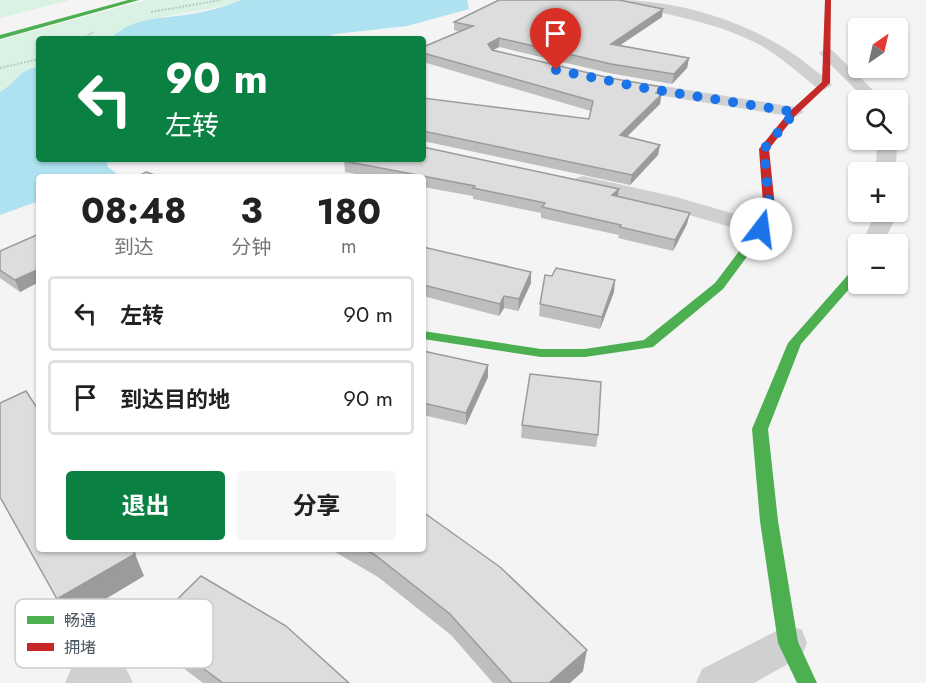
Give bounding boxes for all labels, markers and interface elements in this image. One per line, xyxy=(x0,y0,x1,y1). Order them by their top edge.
pin xyxy=(530,8,581,70)
icon: arrive xyxy=(539,17,572,50)
north arrow xyxy=(848,18,908,78)
map controls xyxy=(848,18,908,294)
text: 90 m xyxy=(165,48,268,109)
icon: left xyxy=(66,60,144,138)
button: search xyxy=(848,90,908,150)
text: 左转 xyxy=(165,106,219,145)
button: + xyxy=(848,162,908,222)
text: 08:48 xyxy=(81,184,187,236)
text: 3 xyxy=(240,184,263,236)
text: 180 xyxy=(316,185,381,237)
position arrow xyxy=(729,197,793,261)
text: m xyxy=(341,232,357,261)
text: 到达 xyxy=(114,233,154,262)
text: 分钟 xyxy=(231,233,271,262)
button: − xyxy=(848,234,908,294)
icon: left xyxy=(69,297,102,330)
text: 90 m xyxy=(343,298,393,330)
text: 左转 xyxy=(120,299,164,331)
icon: arrive xyxy=(69,381,102,414)
text: 90 m xyxy=(343,382,393,414)
text: 到达目的地 xyxy=(120,383,230,415)
button: 退出 xyxy=(66,471,225,540)
button: 分享 xyxy=(237,471,396,540)
legend xyxy=(15,599,213,668)
text: 畅通 xyxy=(64,609,96,632)
text: 拥堵 xyxy=(64,636,96,659)

